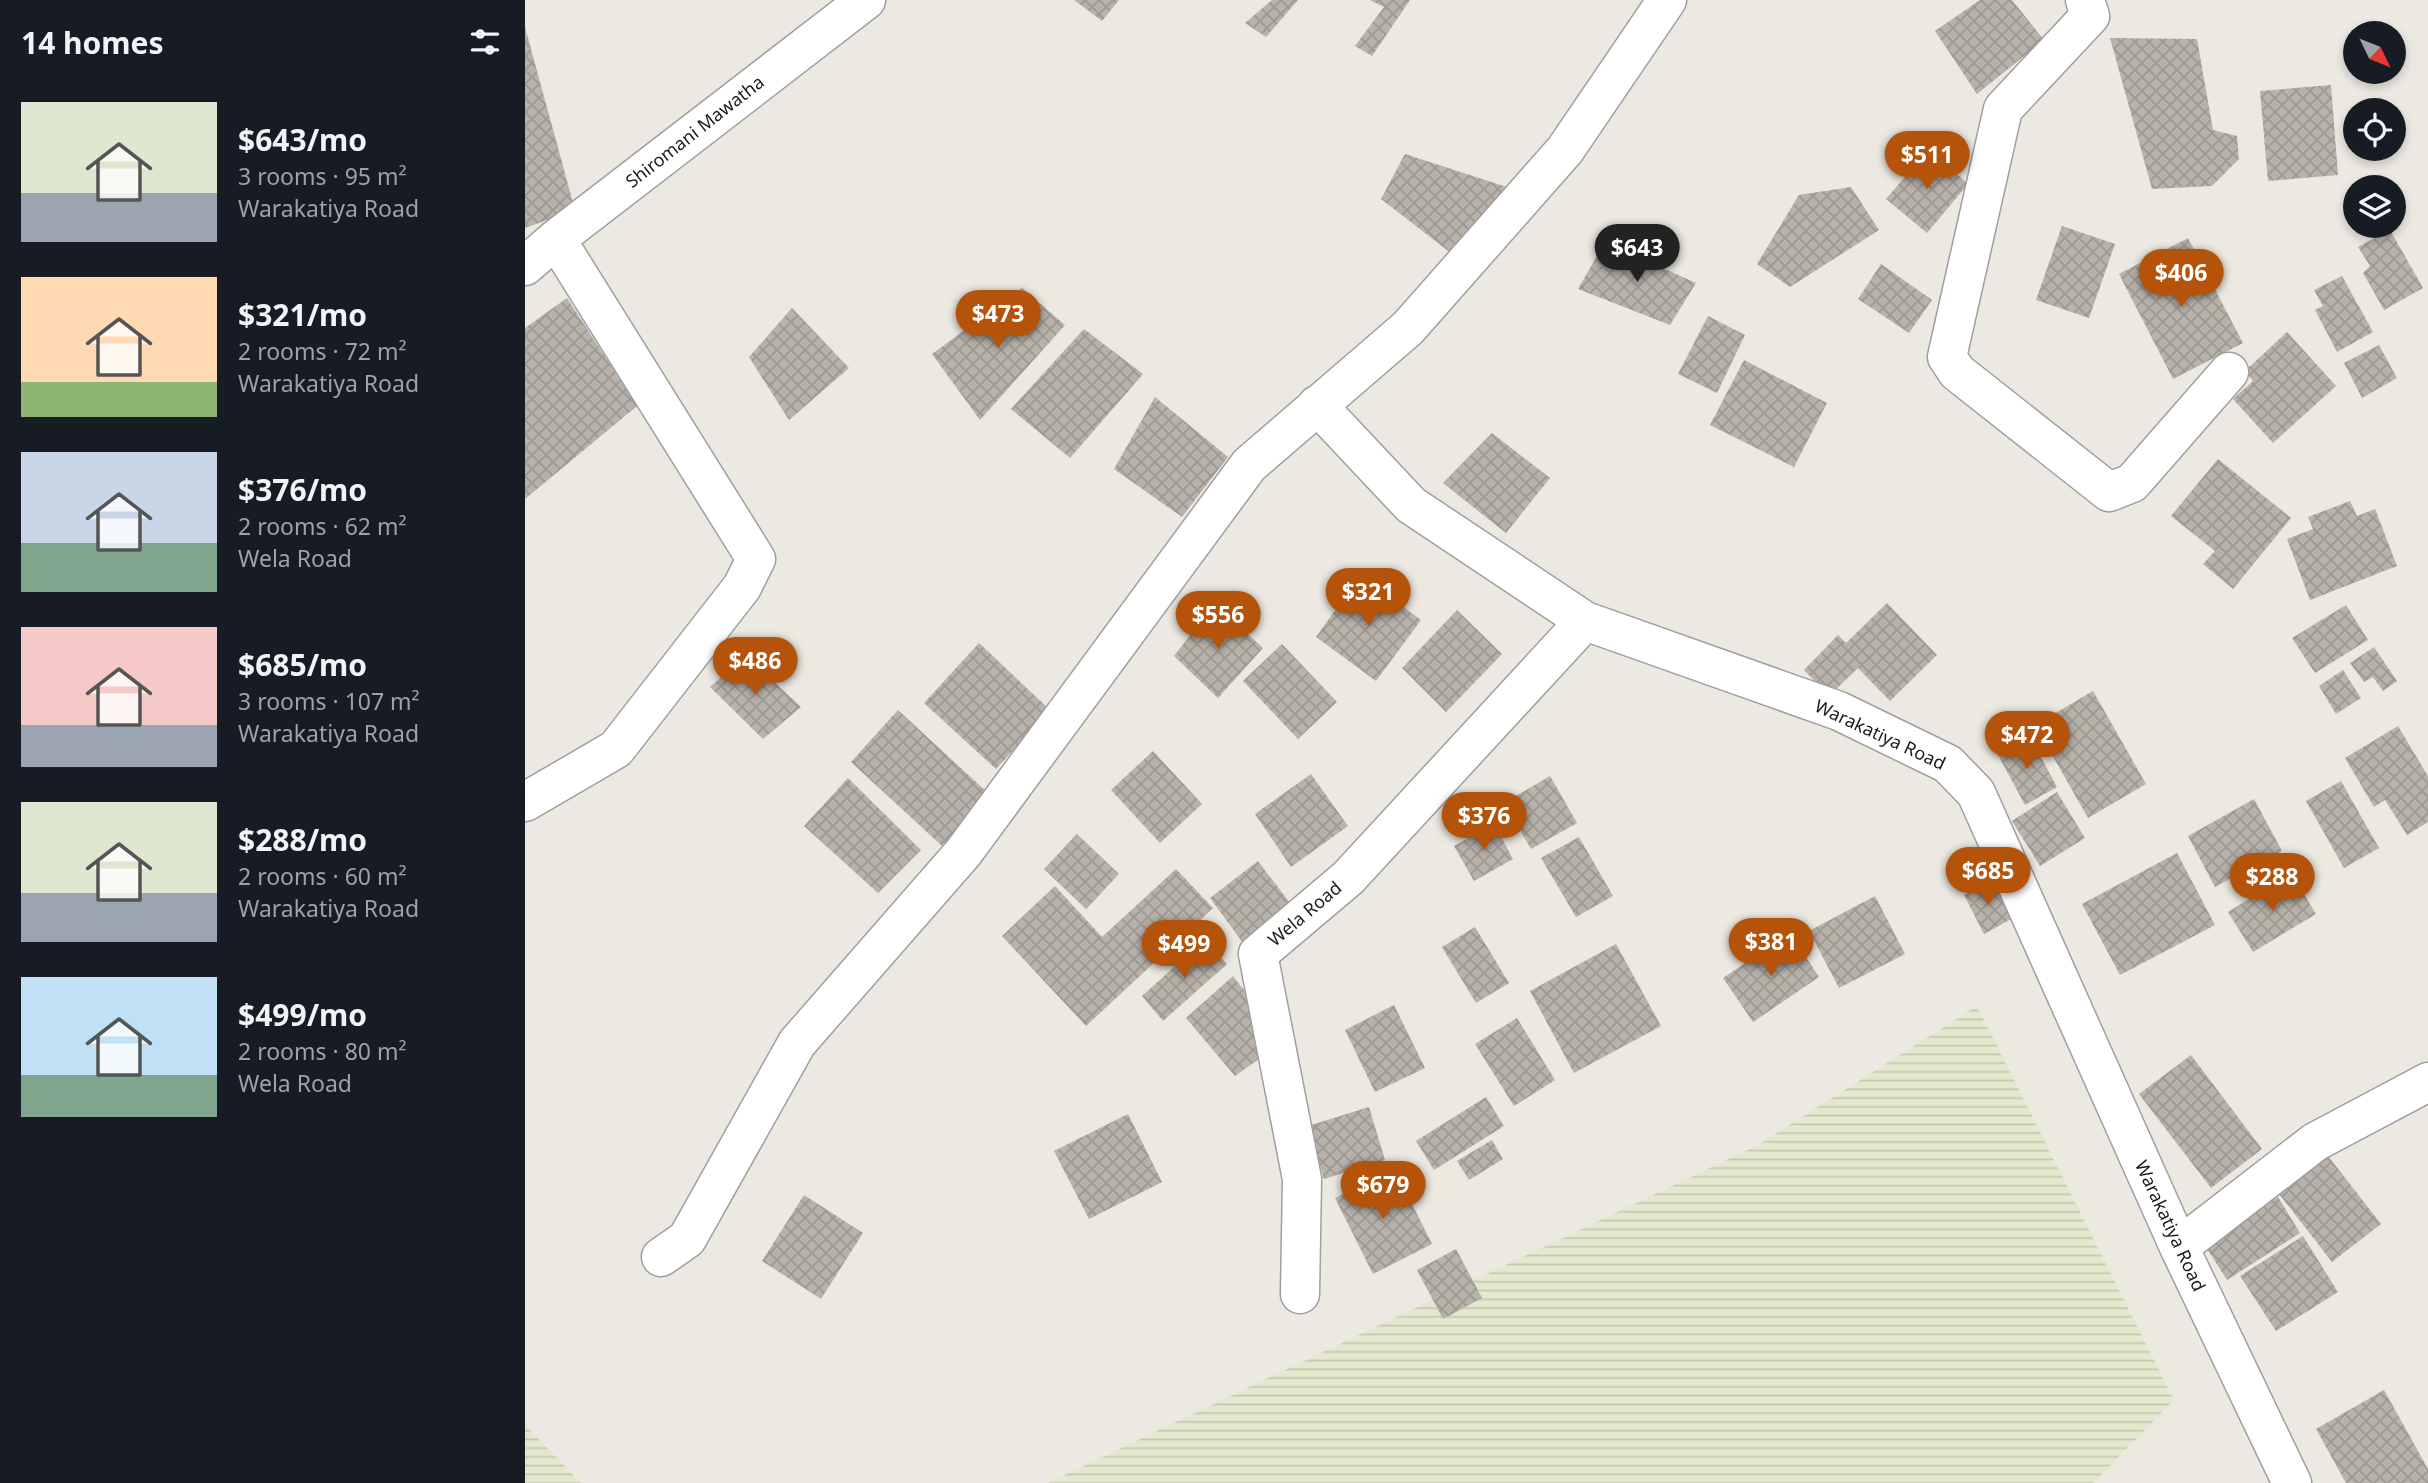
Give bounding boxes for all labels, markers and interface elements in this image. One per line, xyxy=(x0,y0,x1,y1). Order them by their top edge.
north arrow xyxy=(2343,21,2406,84)
map controls xyxy=(2343,21,2406,238)
text: 14 homes xyxy=(21,22,164,63)
icon: filters xyxy=(466,23,504,61)
street label: Shiromani Mawatha xyxy=(620,70,769,193)
button: locate xyxy=(2343,98,2406,161)
text: $643/mo xyxy=(238,119,367,160)
icon: home xyxy=(77,130,161,214)
pin: $511 xyxy=(1886,132,1968,191)
text: $511 xyxy=(1901,138,1953,170)
text: 3 rooms · 95 m² xyxy=(238,160,407,192)
button: layers xyxy=(2343,175,2406,238)
text: Warakatiya Road xyxy=(238,192,419,224)
pin: $643 xyxy=(1596,224,1678,284)
text: $643 xyxy=(1611,231,1663,263)
pin: $406 xyxy=(2140,250,2222,309)
text: $406 xyxy=(2155,256,2207,288)
pin: $473 xyxy=(957,290,1039,350)
text: $321/mo xyxy=(238,294,367,335)
text: $473 xyxy=(972,297,1024,329)
icon: home xyxy=(77,305,161,389)
text: 2 rooms · 72 m² xyxy=(238,335,407,367)
text: Warakatiya Road xyxy=(238,367,419,399)
text: $376/mo xyxy=(238,469,367,510)
icon: home xyxy=(77,480,161,564)
text: 2 rooms · 62 m² xyxy=(238,510,407,542)
text: Wela Road xyxy=(238,542,352,574)
pin: $321 xyxy=(1327,568,1409,628)
text: $321 xyxy=(1342,575,1394,607)
pin: $556 xyxy=(1177,592,1259,651)
text: $556 xyxy=(1192,598,1244,630)
pin: $486 xyxy=(714,638,796,697)
text: $685/mo xyxy=(238,644,367,685)
text: $486 xyxy=(729,644,781,676)
icon: home xyxy=(77,655,161,739)
text: 3 rooms · 107 m² xyxy=(238,685,420,717)
street label: Warakatiya Road xyxy=(1811,693,1950,775)
pin: $472 xyxy=(1986,712,2068,771)
text: Warakatiya Road xyxy=(238,717,419,749)
text: $472 xyxy=(2001,718,2053,750)
pin: $376 xyxy=(1443,792,1525,852)
text: $376 xyxy=(1458,799,1510,831)
text: $288/mo xyxy=(238,819,367,860)
icon: home xyxy=(77,830,161,914)
pin: $685 xyxy=(1947,848,2029,907)
pin: $288 xyxy=(2231,853,2313,913)
text: $685 xyxy=(1962,854,2014,886)
text: 2 rooms · 60 m² xyxy=(238,860,407,892)
text: $288 xyxy=(2246,860,2298,892)
street label: Wela Road xyxy=(1262,875,1346,951)
text: Warakatiya Road xyxy=(238,892,419,924)
pin: $381 xyxy=(1730,918,1812,978)
pin: $499 xyxy=(1143,920,1225,980)
text: $381 xyxy=(1745,925,1797,957)
text: $499 xyxy=(1158,927,1210,959)
text: $499/mo xyxy=(238,994,367,1035)
icon: home xyxy=(77,1005,161,1089)
text: 2 rooms · 80 m² xyxy=(238,1035,407,1067)
text: Wela Road xyxy=(238,1067,352,1099)
street label: Warakatiya Road xyxy=(2130,1156,2212,1295)
pin: $679 xyxy=(1342,1162,1424,1221)
text: $679 xyxy=(1357,1168,1409,1200)

